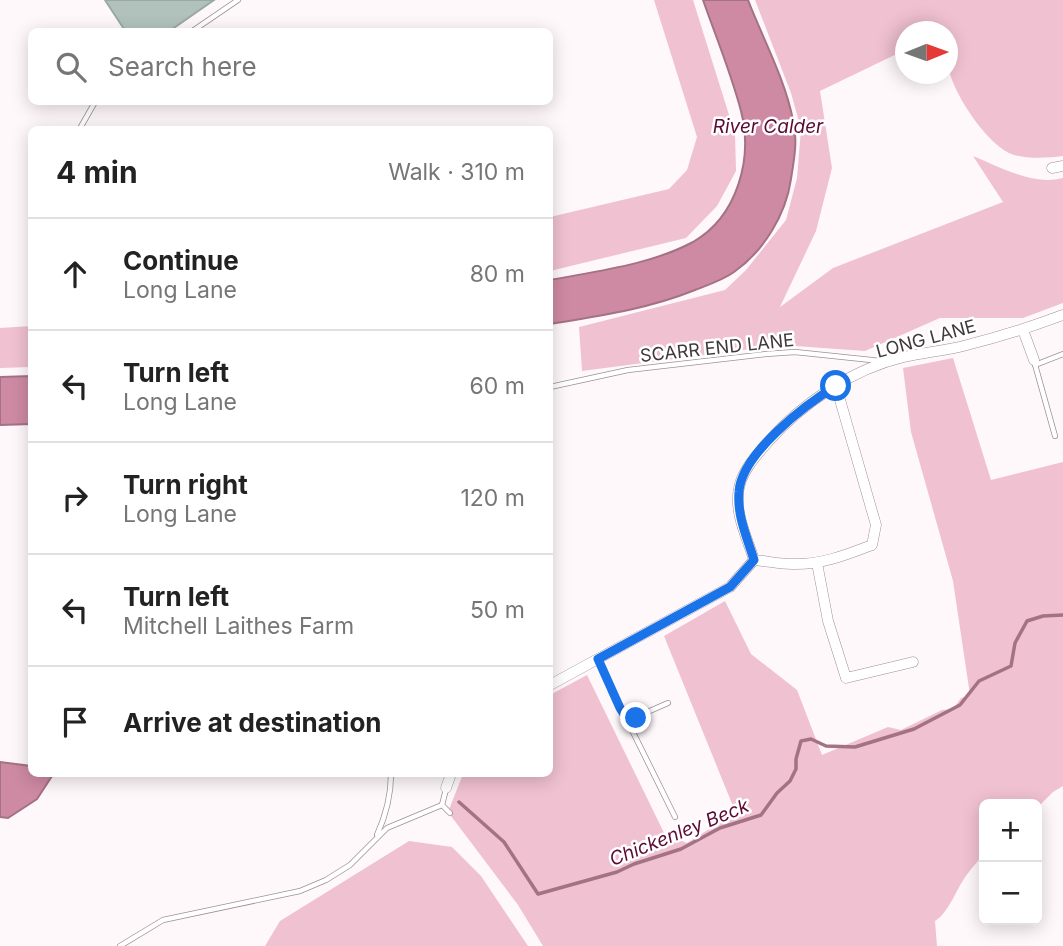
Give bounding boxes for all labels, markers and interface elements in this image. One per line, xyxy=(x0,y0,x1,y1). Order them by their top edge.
north arrow xyxy=(895,21,958,84)
search box xyxy=(28,28,553,105)
icon: search xyxy=(52,48,90,86)
text: Search here xyxy=(108,51,257,82)
water label: River Calder xyxy=(713,115,824,138)
text: 4 min xyxy=(56,154,138,190)
text: Walk · 310 m xyxy=(388,158,525,186)
text: Continue xyxy=(123,245,239,276)
icon: ahead xyxy=(56,255,94,293)
text: 80 m xyxy=(470,260,525,288)
text: Long Lane xyxy=(123,276,237,304)
street label: LONG LANE xyxy=(874,315,978,362)
street label: SCARR END LANE xyxy=(639,329,795,366)
text: Turn left xyxy=(123,357,229,388)
icon: left xyxy=(56,367,94,405)
route start xyxy=(820,370,851,401)
text: 60 m xyxy=(470,372,525,400)
text: Long Lane xyxy=(123,388,237,416)
text: Turn right xyxy=(123,469,248,500)
icon: right xyxy=(56,479,94,517)
text: 120 m xyxy=(460,484,525,512)
text: Long Lane xyxy=(123,500,237,528)
text: Turn left xyxy=(123,581,229,612)
icon: left xyxy=(56,591,94,629)
text: 50 m xyxy=(470,596,525,624)
text: Mitchell Laithes Farm xyxy=(123,612,354,640)
route end xyxy=(620,702,651,733)
icon: arrive xyxy=(56,703,94,741)
text: Arrive at destination xyxy=(123,707,382,738)
water label: Chickenley Beck xyxy=(606,794,753,871)
map controls xyxy=(979,799,1042,925)
button: + xyxy=(979,799,1042,862)
button: − xyxy=(979,862,1042,925)

